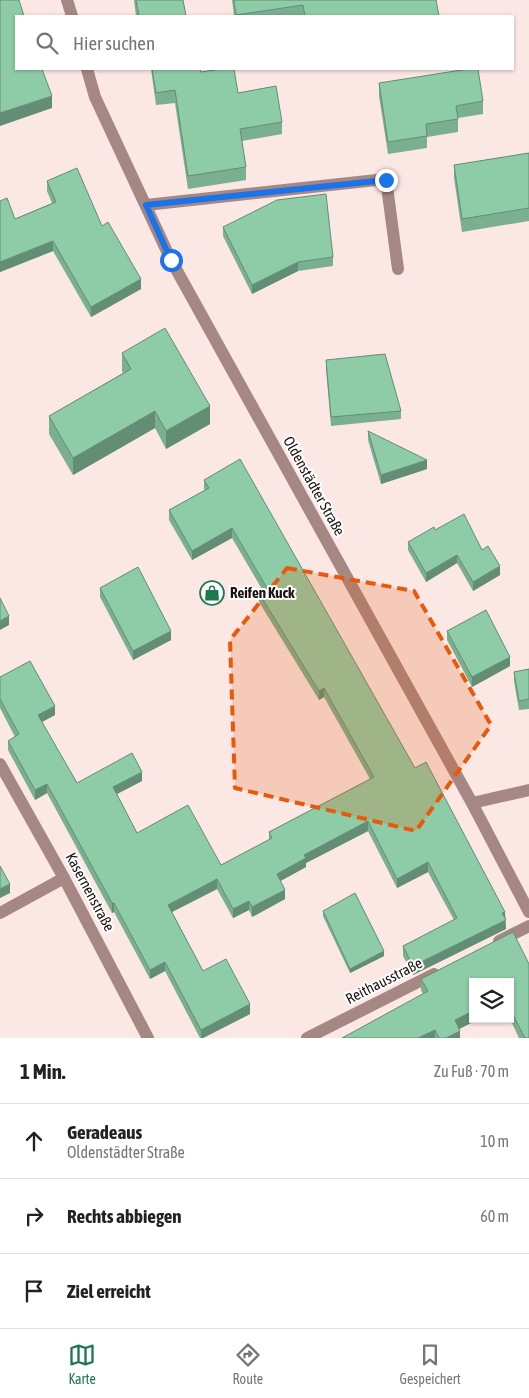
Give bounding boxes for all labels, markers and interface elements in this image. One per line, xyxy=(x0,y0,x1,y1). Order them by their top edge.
search box xyxy=(15,15,514,70)
icon: search xyxy=(33,29,61,57)
text: Hier suchen xyxy=(73,32,155,54)
route end xyxy=(375,169,398,192)
route start xyxy=(160,249,183,272)
street label: Oldenstädter Straße xyxy=(280,433,349,538)
shop icon: Reifen Kuck xyxy=(199,580,225,606)
place label: Reifen Kuck xyxy=(230,584,295,601)
street label: Kasernenstraße xyxy=(63,850,118,934)
street label: Reithausstraße xyxy=(343,954,425,1007)
map controls xyxy=(469,978,514,1023)
button: layers xyxy=(469,978,514,1023)
text: 1 Min. xyxy=(20,1059,66,1083)
text: Zu Fuß · 70 m xyxy=(434,1062,509,1080)
text: Geradeaus xyxy=(67,1121,142,1143)
icon: ahead xyxy=(20,1127,48,1155)
text: 10 m xyxy=(480,1132,509,1150)
text: Oldenstädter Straße xyxy=(67,1143,185,1161)
icon: right xyxy=(20,1202,48,1230)
text: Rechts abbiegen xyxy=(67,1205,182,1227)
text: 60 m xyxy=(480,1207,509,1225)
icon: arrive xyxy=(20,1277,48,1305)
text: Ziel erreicht xyxy=(67,1280,151,1302)
tab: Karte xyxy=(68,1341,96,1387)
tab: Route xyxy=(233,1341,263,1387)
tab: Gespeichert xyxy=(400,1341,461,1387)

